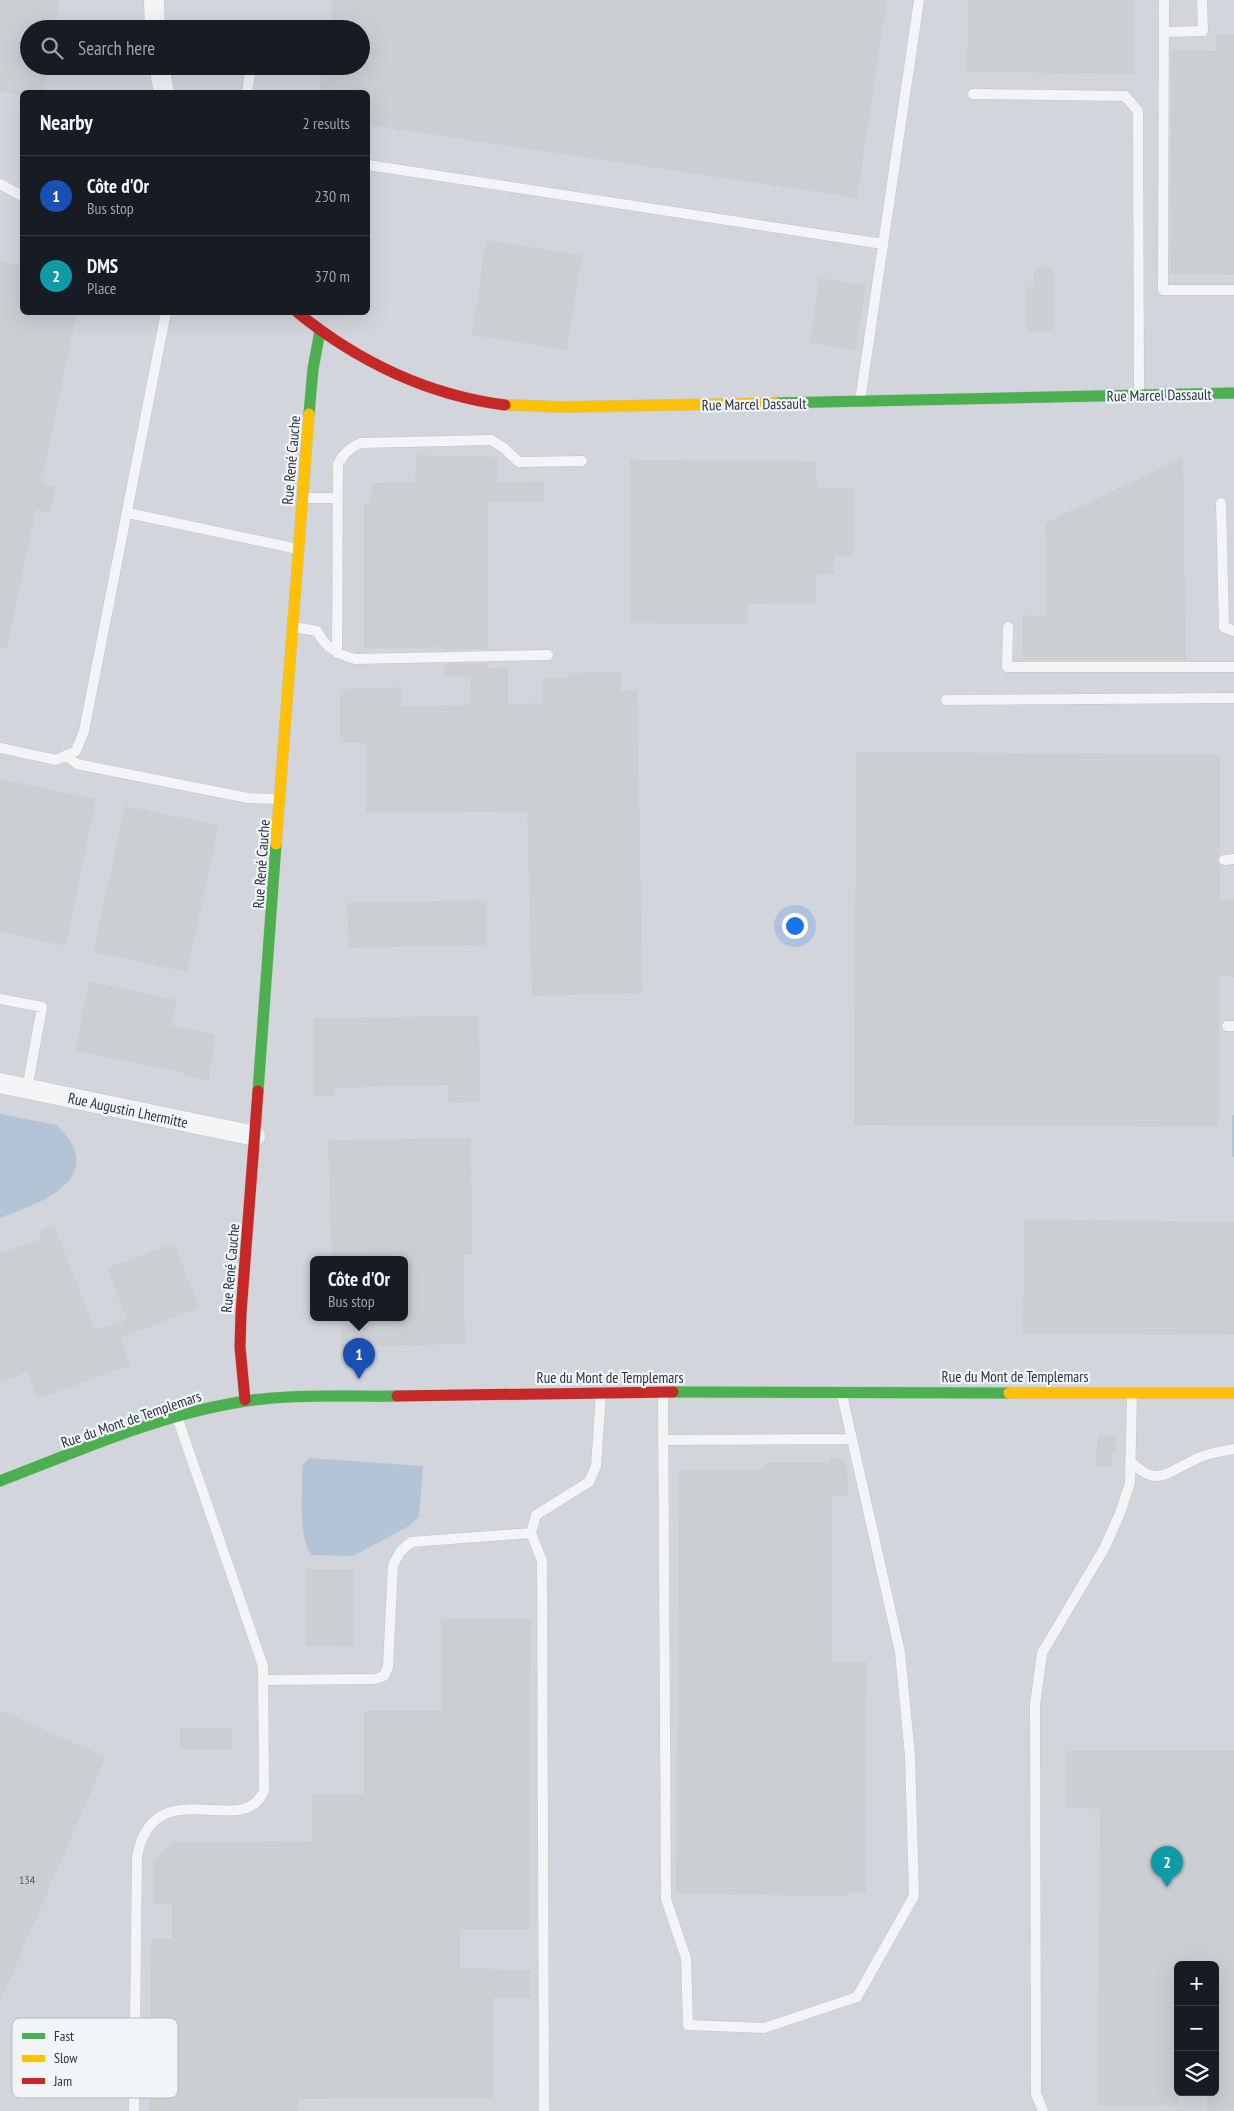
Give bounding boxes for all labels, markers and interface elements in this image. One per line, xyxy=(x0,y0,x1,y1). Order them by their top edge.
search box xyxy=(20,20,370,75)
icon: search xyxy=(38,34,66,62)
text: Search here xyxy=(78,36,155,60)
text: Nearby xyxy=(40,109,93,136)
text: 2 results xyxy=(303,113,350,133)
text: Côte d'Or xyxy=(87,174,149,198)
text: 1 xyxy=(52,186,60,206)
text: 230 m xyxy=(315,186,350,206)
text: Bus stop xyxy=(87,198,134,218)
text: DMS xyxy=(87,254,118,278)
text: 2 xyxy=(52,266,60,286)
text: 370 m xyxy=(315,266,350,286)
text: Place xyxy=(87,278,116,298)
street label: Rue Marcel Dassault xyxy=(1106,385,1212,405)
street label: Rue Marcel Dassault xyxy=(701,394,807,414)
street label: Rue René Cauche xyxy=(278,415,304,505)
street label: Rue René Cauche xyxy=(248,819,274,909)
your location xyxy=(782,913,808,939)
street label: Rue Augustin Lhermitte xyxy=(66,1088,190,1132)
street label: Rue René Cauche xyxy=(217,1223,243,1313)
popup xyxy=(310,1256,408,1321)
text: Côte d'Or xyxy=(328,1267,390,1291)
text: Bus stop xyxy=(328,1291,375,1311)
pin: 1 xyxy=(343,1338,375,1379)
street label: Rue du Mont de Templemars xyxy=(942,1367,1088,1386)
street label: Rue du Mont de Templemars xyxy=(537,1368,683,1387)
street label: Rue du Mont de Templemars xyxy=(58,1386,204,1452)
pin: 2 xyxy=(1151,1846,1183,1887)
house number: 134 xyxy=(19,1872,36,1887)
map controls xyxy=(1174,1961,1219,2096)
button: + xyxy=(1174,1961,1219,2006)
button: − xyxy=(1174,2006,1219,2051)
legend xyxy=(12,2018,178,2098)
text: Fast xyxy=(54,2027,74,2045)
text: Slow xyxy=(54,2049,78,2067)
button: layers xyxy=(1174,2051,1219,2096)
text: Jam xyxy=(53,2072,72,2090)

